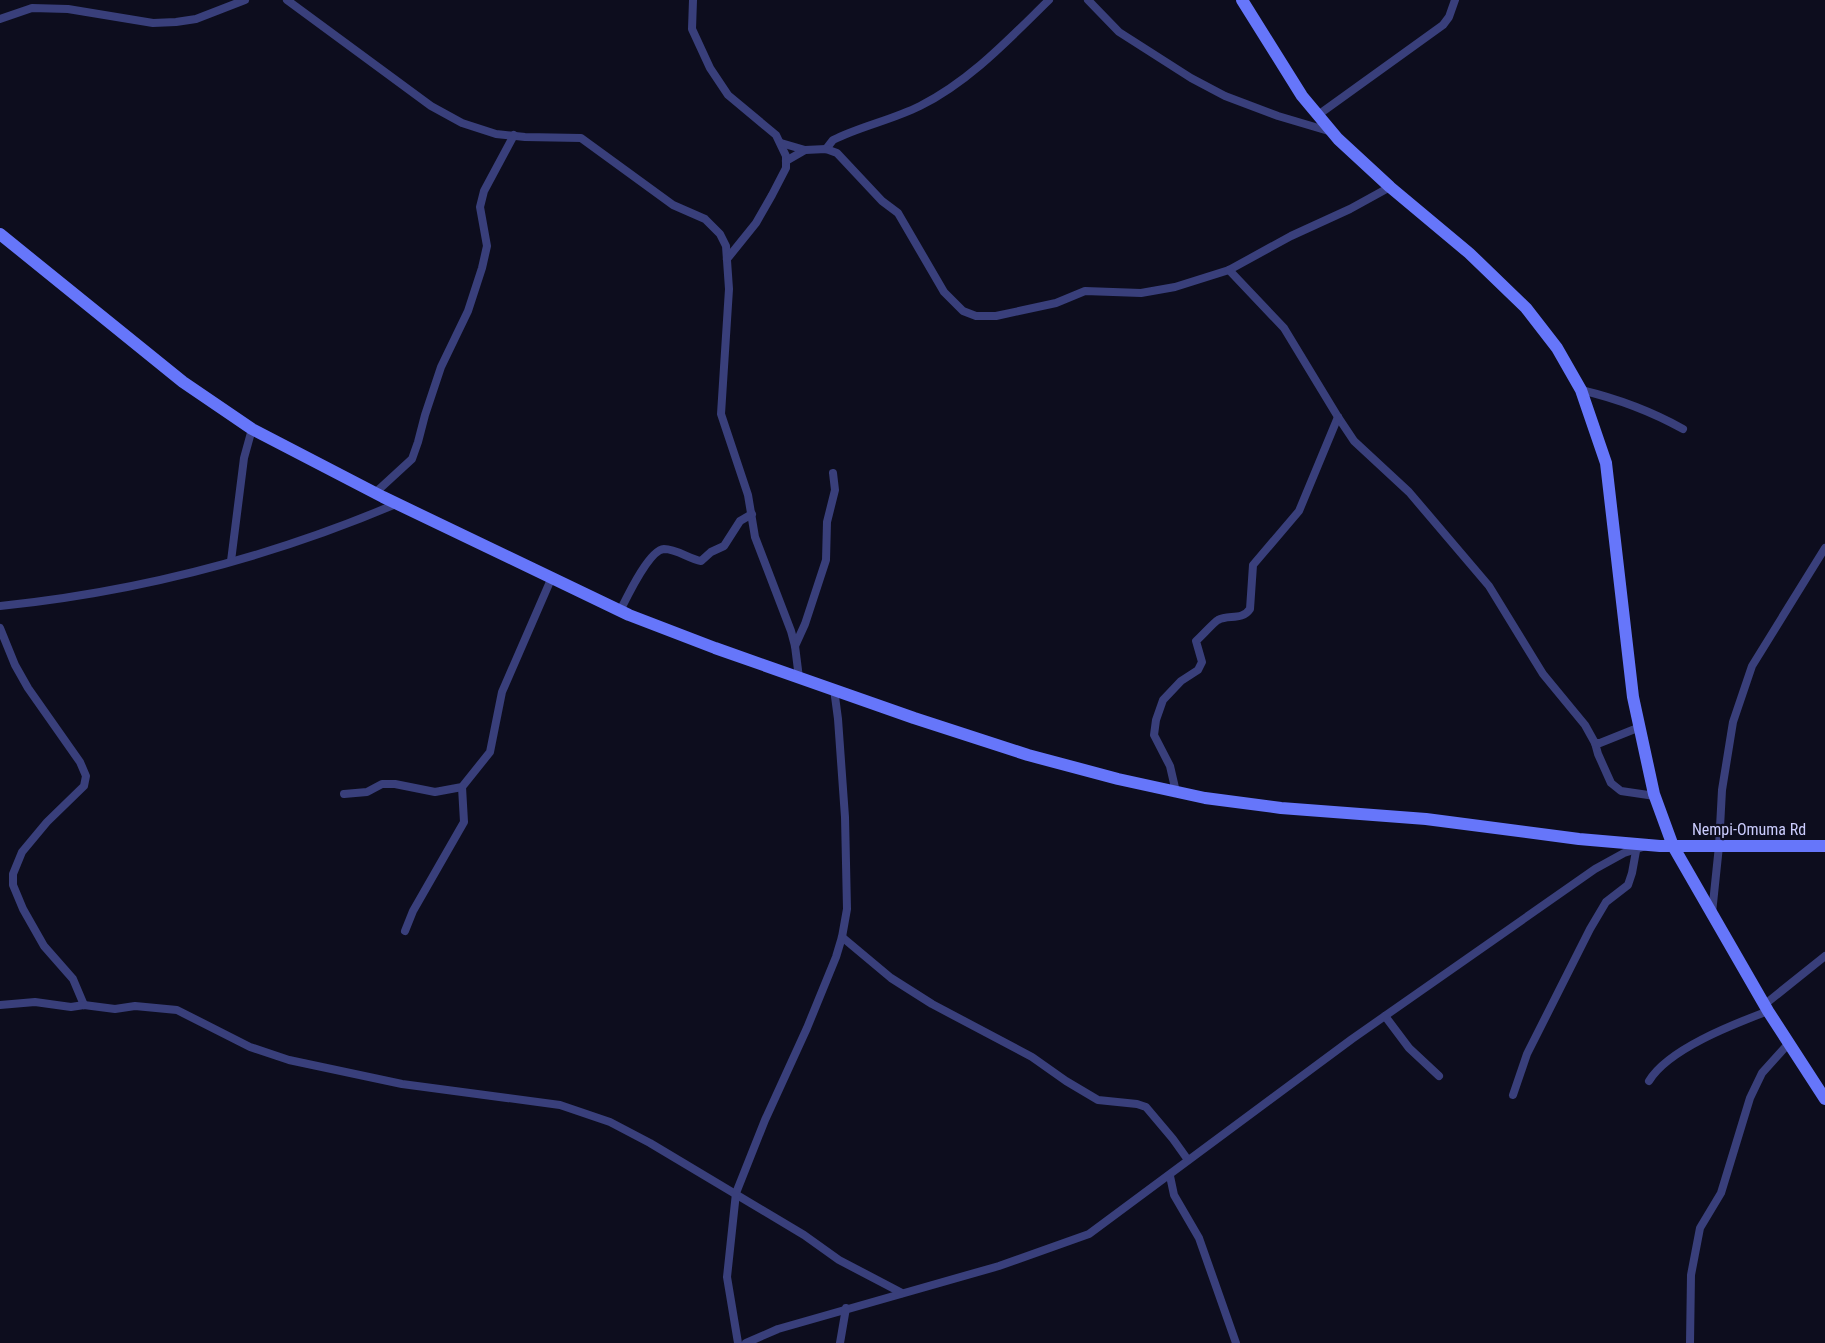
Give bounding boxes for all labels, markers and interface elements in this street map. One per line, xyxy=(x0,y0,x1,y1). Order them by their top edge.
street label: Nempi-Omuma Rd xyxy=(1692,820,1806,839)

